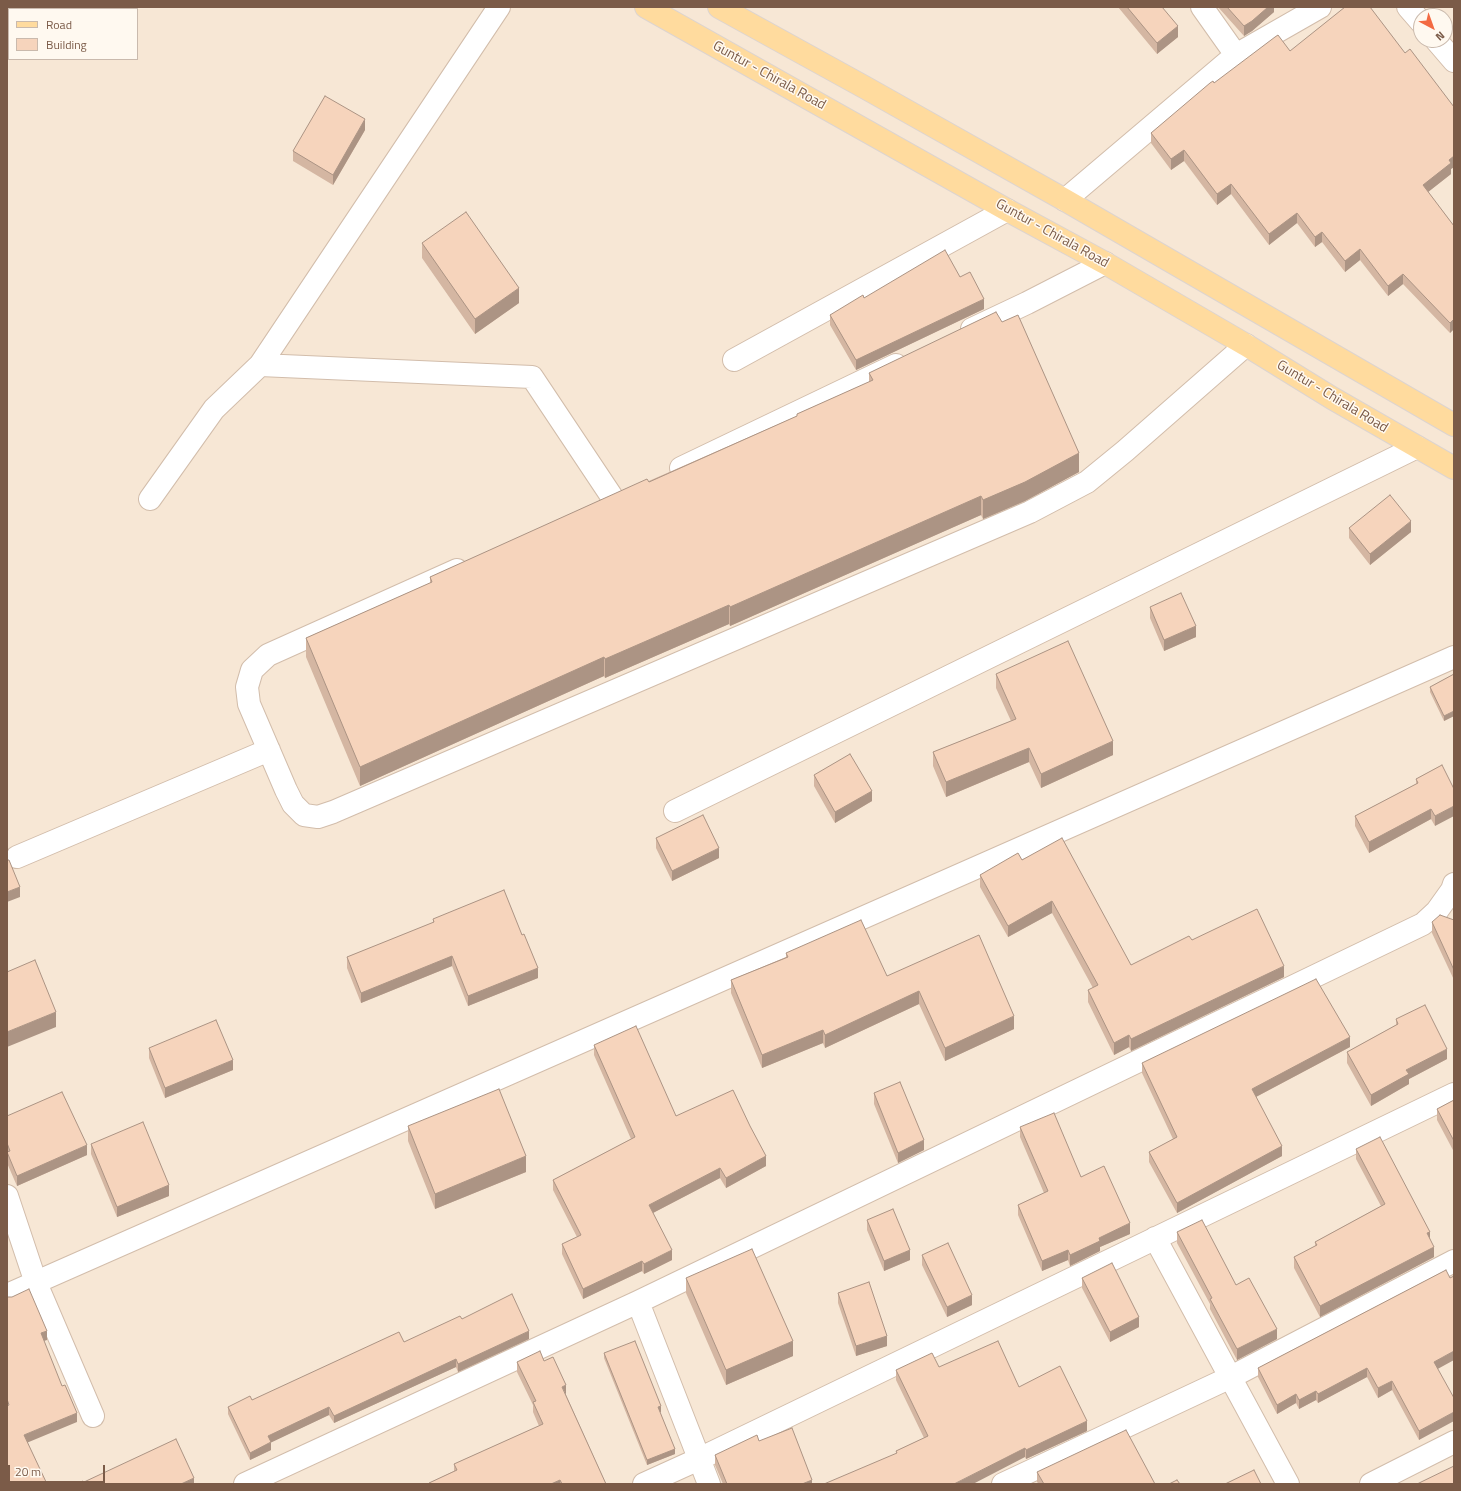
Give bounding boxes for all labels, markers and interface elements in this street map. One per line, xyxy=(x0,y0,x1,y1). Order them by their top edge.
legend xyxy=(8,8,138,60)
north arrow xyxy=(1413,8,1453,48)
text: Road xyxy=(46,15,72,34)
text: N xyxy=(1432,28,1448,45)
text: Building xyxy=(46,35,87,54)
street label: Guntur - Chirala Road xyxy=(710,38,828,114)
street label: Guntur - Chirala Road xyxy=(993,196,1111,272)
street label: Guntur - Chirala Road xyxy=(1273,357,1391,437)
scale bar xyxy=(10,1457,107,1483)
text: 20 m xyxy=(15,1462,41,1481)

